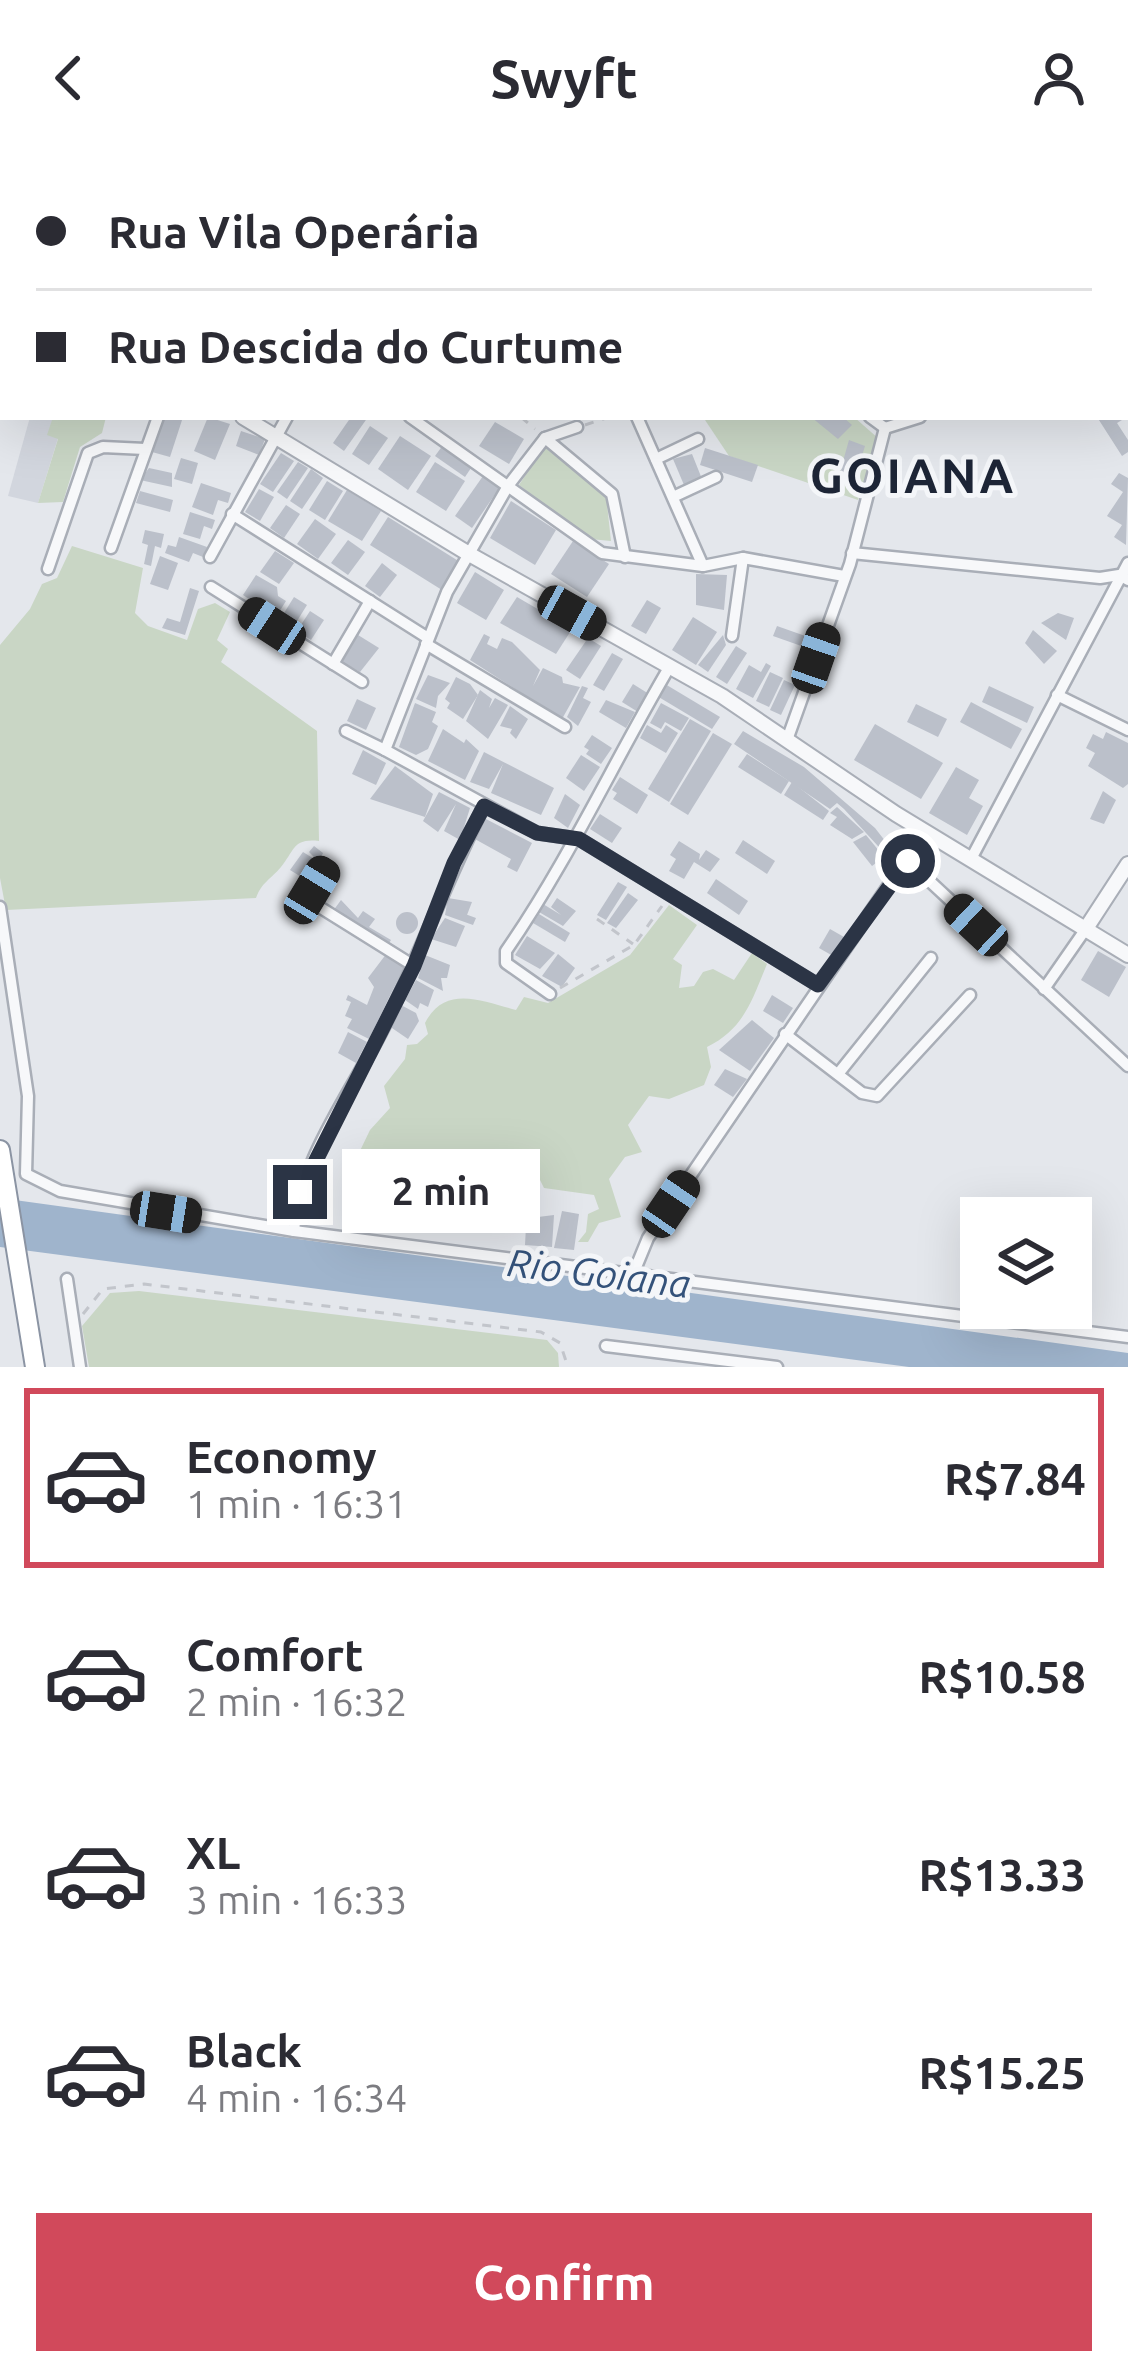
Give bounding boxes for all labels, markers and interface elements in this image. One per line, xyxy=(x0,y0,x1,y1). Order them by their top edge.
icon: back xyxy=(36,45,102,111)
icon: person xyxy=(1026,45,1092,111)
text: Swyft xyxy=(490,48,638,108)
text: Rua Vila Operária xyxy=(108,206,480,257)
text: Rua Descida do Curtume xyxy=(108,321,623,372)
district label: GOIANA xyxy=(810,448,1016,502)
car xyxy=(532,580,612,646)
car xyxy=(232,591,312,661)
car xyxy=(787,618,845,698)
route start xyxy=(881,834,935,888)
car xyxy=(278,850,346,930)
car xyxy=(937,887,1015,963)
callout: 2 min xyxy=(342,1150,540,1234)
car xyxy=(636,1164,706,1244)
route end xyxy=(273,1165,327,1219)
text: 2 min xyxy=(392,1169,490,1212)
car xyxy=(128,1189,204,1235)
map controls xyxy=(960,1197,1092,1329)
button: layers xyxy=(960,1197,1092,1329)
water label: Rio Goiana xyxy=(505,1240,693,1305)
icon: car xyxy=(42,1424,150,1532)
text: Economy xyxy=(186,1431,377,1482)
text: R$7.84 xyxy=(944,1453,1086,1504)
text: 1 min · 16:31 xyxy=(186,1482,407,1525)
icon: car xyxy=(42,1622,150,1730)
text: Comfort xyxy=(186,1629,363,1680)
text: R$10.58 xyxy=(919,1651,1086,1702)
text: 2 min · 16:32 xyxy=(186,1680,407,1723)
icon: car xyxy=(42,1820,150,1928)
text: XL xyxy=(186,1827,240,1878)
text: R$13.33 xyxy=(919,1849,1086,1900)
text: 3 min · 16:33 xyxy=(186,1878,407,1921)
icon: car xyxy=(42,2018,150,2126)
text: Black xyxy=(186,2025,302,2076)
text: R$15.25 xyxy=(919,2047,1086,2098)
text: 4 min · 16:34 xyxy=(186,2076,407,2119)
button: Confirm xyxy=(36,2213,1092,2351)

